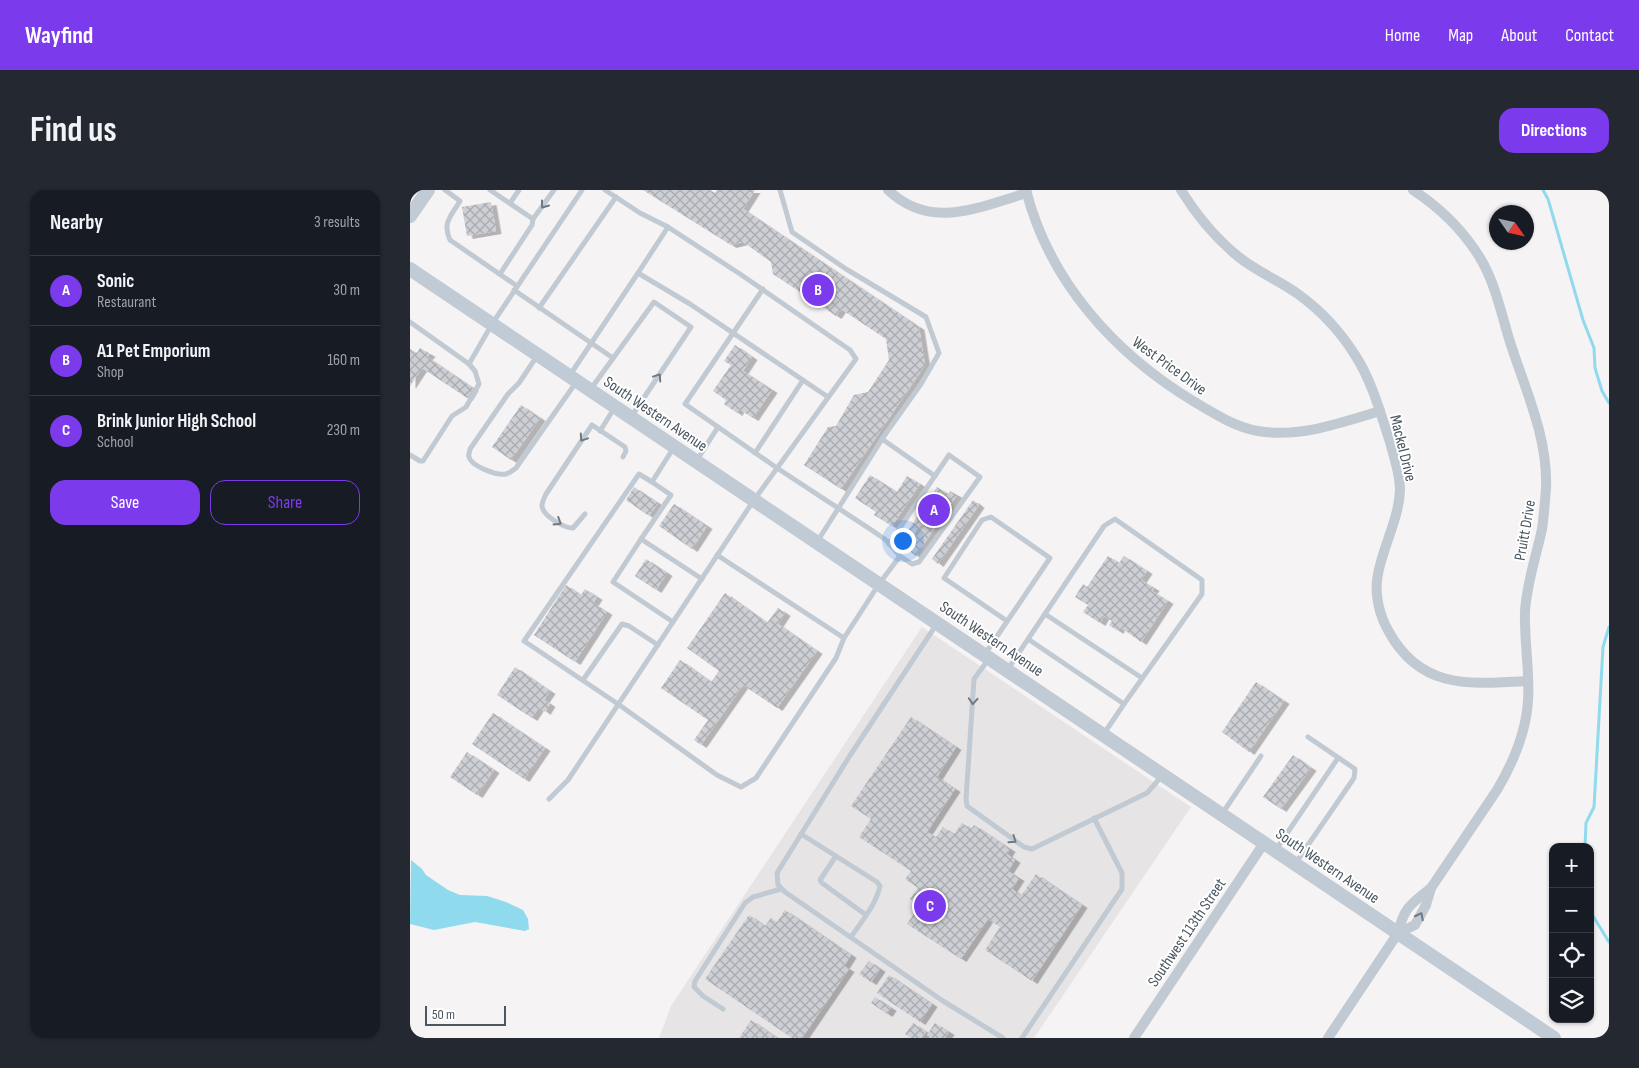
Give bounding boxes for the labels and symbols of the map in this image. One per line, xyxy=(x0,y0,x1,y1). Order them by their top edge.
one-way arrow xyxy=(541,199,550,209)
north arrow xyxy=(1489,205,1534,250)
pin: B xyxy=(802,271,834,309)
street label: West Price Drive xyxy=(1128,333,1210,400)
street label: South Western Avenue xyxy=(600,373,711,456)
one-way arrow xyxy=(652,373,661,382)
street label: Mackel Drive xyxy=(1385,413,1420,484)
one-way arrow xyxy=(580,433,589,442)
pin: A xyxy=(918,491,950,529)
street label: Pruitt Drive xyxy=(1511,498,1540,562)
one-way arrow xyxy=(553,515,562,525)
your location xyxy=(890,528,916,554)
street label: South Western Avenue xyxy=(936,598,1047,681)
one-way arrow xyxy=(967,698,978,706)
street label: South Western Avenue xyxy=(1272,825,1383,908)
one-way arrow xyxy=(1008,834,1017,843)
street label: Southwest 113th Street xyxy=(1144,875,1231,991)
pin: C xyxy=(914,887,946,925)
one-way arrow xyxy=(1414,912,1424,921)
scale bar xyxy=(425,1003,506,1026)

